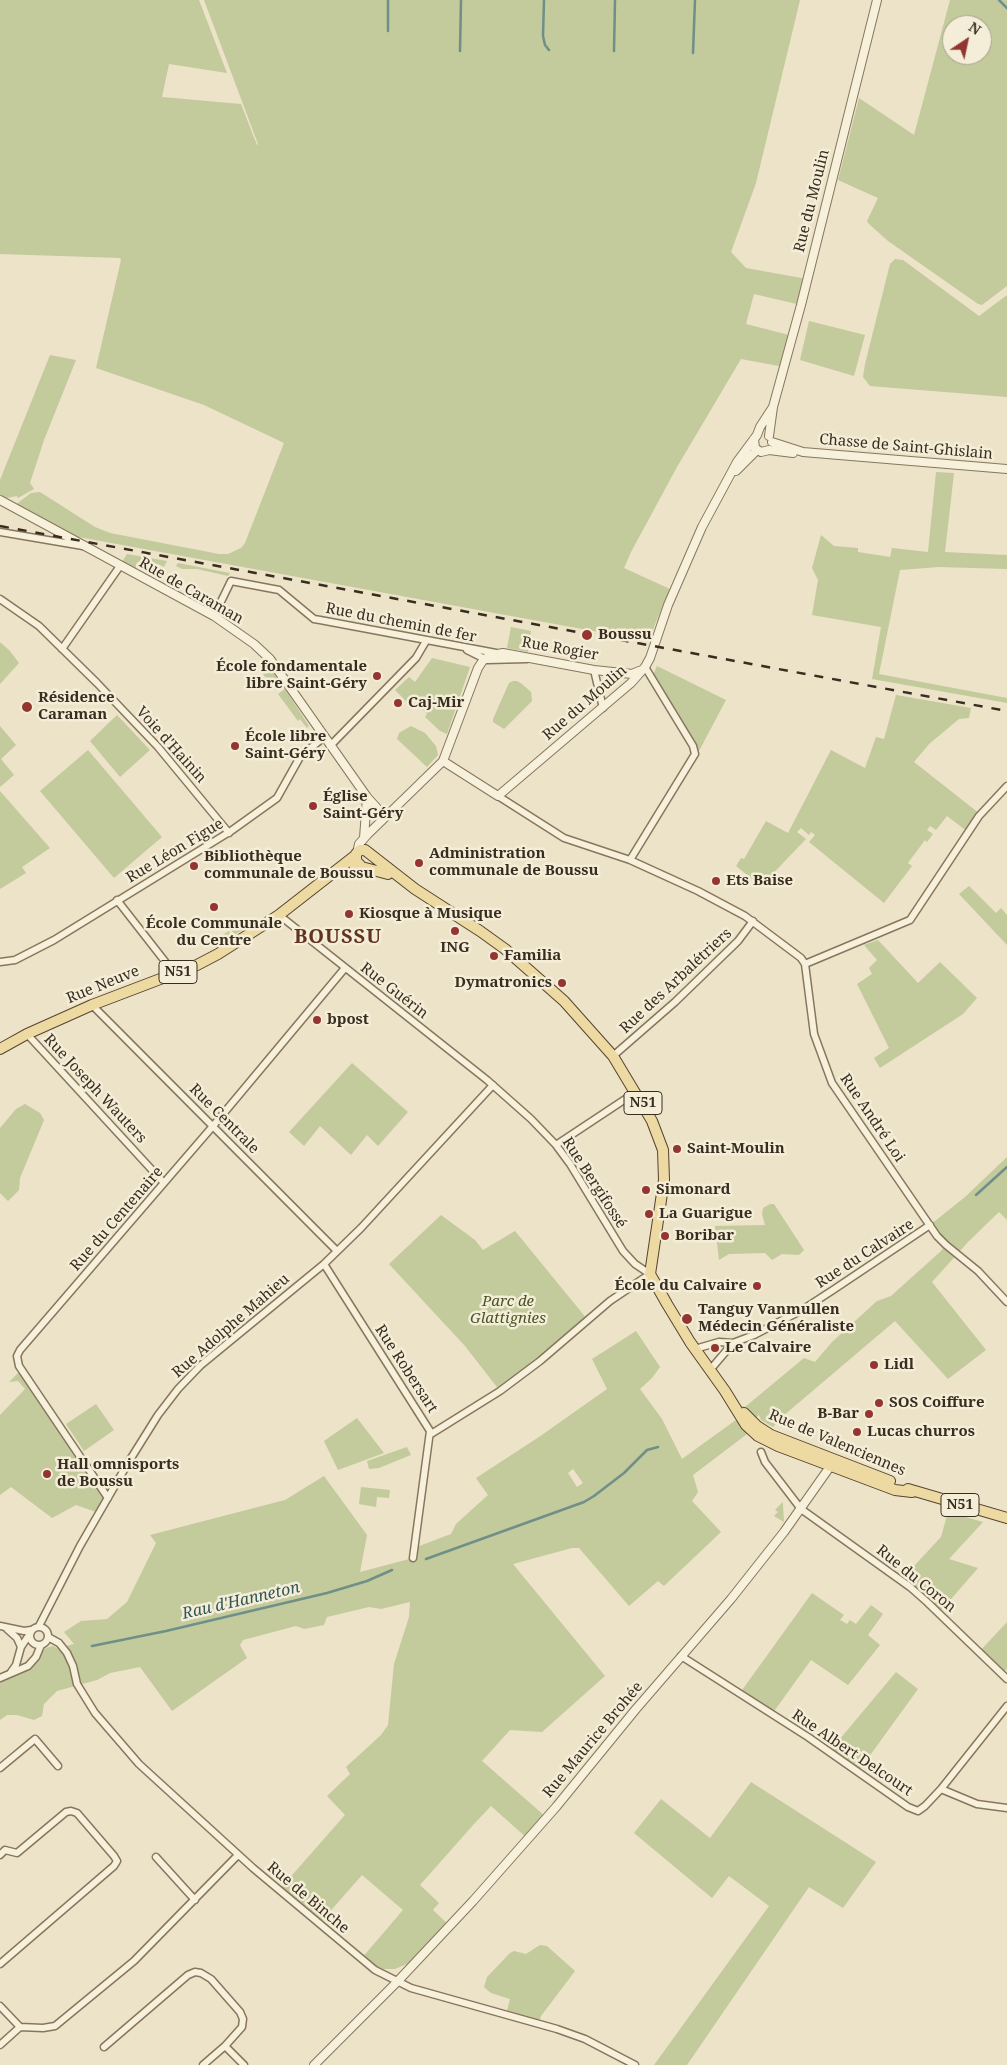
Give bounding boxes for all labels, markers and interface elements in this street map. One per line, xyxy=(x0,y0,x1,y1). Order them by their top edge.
north arrow xyxy=(942,15,992,65)
text: N xyxy=(965,17,985,39)
street label: Rue du Moulin xyxy=(791,148,833,254)
street label: Chasse de Saint-Ghislain xyxy=(818,430,994,464)
street label: Rue de Caraman xyxy=(136,554,246,628)
street label: Rue du chemin de fer xyxy=(324,600,478,646)
place label: Boussu xyxy=(598,626,652,644)
marker: Boussu xyxy=(580,628,594,642)
street label: Rue Rogier xyxy=(520,633,600,665)
place label: École fondamentale libre Saint-Géry xyxy=(216,658,367,693)
street label: Rue du Moulin xyxy=(539,662,631,744)
marker: École fondamentale libre Saint-Géry xyxy=(371,670,383,682)
place label: Résidence Caraman xyxy=(38,689,115,724)
place label: Caj-Mir xyxy=(408,694,464,712)
marker: Caj-Mir xyxy=(392,697,404,709)
marker: Résidence Caraman xyxy=(20,700,34,714)
street label: Voie d'Hainin xyxy=(132,703,210,787)
place label: École libre Saint-Géry xyxy=(245,728,326,763)
marker: École libre Saint-Géry xyxy=(229,740,241,752)
place label: Église Saint-Géry xyxy=(323,788,403,823)
marker: Église Saint-Géry xyxy=(307,800,319,812)
street label: Rue Léon Figue xyxy=(123,815,227,887)
place label: Administration communale de Boussu xyxy=(429,845,598,880)
place label: Bibliothèque communale de Boussu xyxy=(204,848,373,883)
marker: Administration communale de Boussu xyxy=(413,857,425,869)
marker: Bibliothèque communale de Boussu xyxy=(188,860,200,872)
place label: Ets Baise xyxy=(726,872,793,890)
marker: Ets Baise xyxy=(710,875,722,887)
marker: École Communale du Centre xyxy=(208,901,220,913)
place label: Kiosque à Musique xyxy=(359,905,502,923)
marker: Kiosque à Musique xyxy=(343,908,355,920)
place label: École Communale du Centre xyxy=(146,915,282,950)
district label: BOUSSU xyxy=(293,925,383,949)
marker: ING xyxy=(449,925,461,937)
street label: Rue des Arbalétriers xyxy=(616,925,736,1037)
place label: ING xyxy=(440,939,470,957)
place label: Familia xyxy=(504,947,561,965)
marker: Familia xyxy=(488,950,500,962)
street label: Rue Guérin xyxy=(357,959,431,1023)
road number: N51 xyxy=(159,960,197,984)
street label: Rue Neuve xyxy=(64,962,142,1008)
place label: Dymatronics xyxy=(454,974,552,992)
marker: Dymatronics xyxy=(556,977,568,989)
place label: bpost xyxy=(327,1011,369,1029)
marker: bpost xyxy=(311,1014,323,1026)
street label: Rue Joseph Wauters xyxy=(40,1031,150,1147)
street label: Rue André Loi xyxy=(836,1070,908,1166)
street label: Rue Centrale xyxy=(185,1080,263,1158)
road number: N51 xyxy=(624,1092,662,1114)
street label: Rue Bergifossé xyxy=(558,1134,630,1232)
place label: Saint-Moulin xyxy=(687,1140,785,1158)
marker: Saint-Moulin xyxy=(671,1143,683,1155)
street label: Rue du Centenaire xyxy=(67,1163,167,1275)
place label: Simonard xyxy=(656,1181,731,1199)
marker: Simonard xyxy=(640,1184,652,1196)
place label: La Guarigue xyxy=(659,1205,752,1223)
marker: La Guarigue xyxy=(643,1208,655,1220)
street label: Rue du Calvaire xyxy=(813,1216,917,1292)
place label: Boribar xyxy=(675,1227,734,1245)
marker: Boribar xyxy=(659,1230,671,1242)
street label: Rue Adolphe Mahieu xyxy=(169,1270,293,1382)
place label: École du Calvaire xyxy=(615,1277,747,1295)
marker: École du Calvaire xyxy=(751,1280,763,1292)
park label: Parc de Glattignies xyxy=(470,1293,546,1328)
place label: Tanguy Vanmullen Médecin Généraliste xyxy=(698,1301,854,1336)
marker: Tanguy Vanmullen Médecin Généraliste xyxy=(680,1312,694,1326)
street label: Rue Robersart xyxy=(371,1321,441,1417)
place label: Le Calvaire xyxy=(725,1339,811,1357)
marker: Le Calvaire xyxy=(709,1342,721,1354)
place label: Lidl xyxy=(884,1356,914,1374)
marker: Lidl xyxy=(868,1359,880,1371)
place label: SOS Coiffure xyxy=(889,1394,984,1412)
marker: SOS Coiffure xyxy=(873,1397,885,1409)
place label: B-Bar xyxy=(817,1405,859,1423)
street label: Rue de Valenciennes xyxy=(766,1406,908,1480)
marker: B-Bar xyxy=(863,1408,875,1420)
place label: Lucas churros xyxy=(867,1423,975,1441)
marker: Lucas churros xyxy=(851,1426,863,1438)
place label: Hall omnisports de Boussu xyxy=(57,1456,179,1491)
marker: Hall omnisports de Boussu xyxy=(41,1468,53,1480)
road number: N51 xyxy=(941,1494,979,1516)
street label: Rue du Coron xyxy=(873,1541,959,1617)
water label: Rau d'Hanneton xyxy=(180,1578,302,1624)
street label: Rue Maurice Brohée xyxy=(539,1678,647,1802)
street label: Rue Albert Delcourt xyxy=(788,1706,916,1800)
street label: Rue de Binche xyxy=(263,1858,353,1938)

